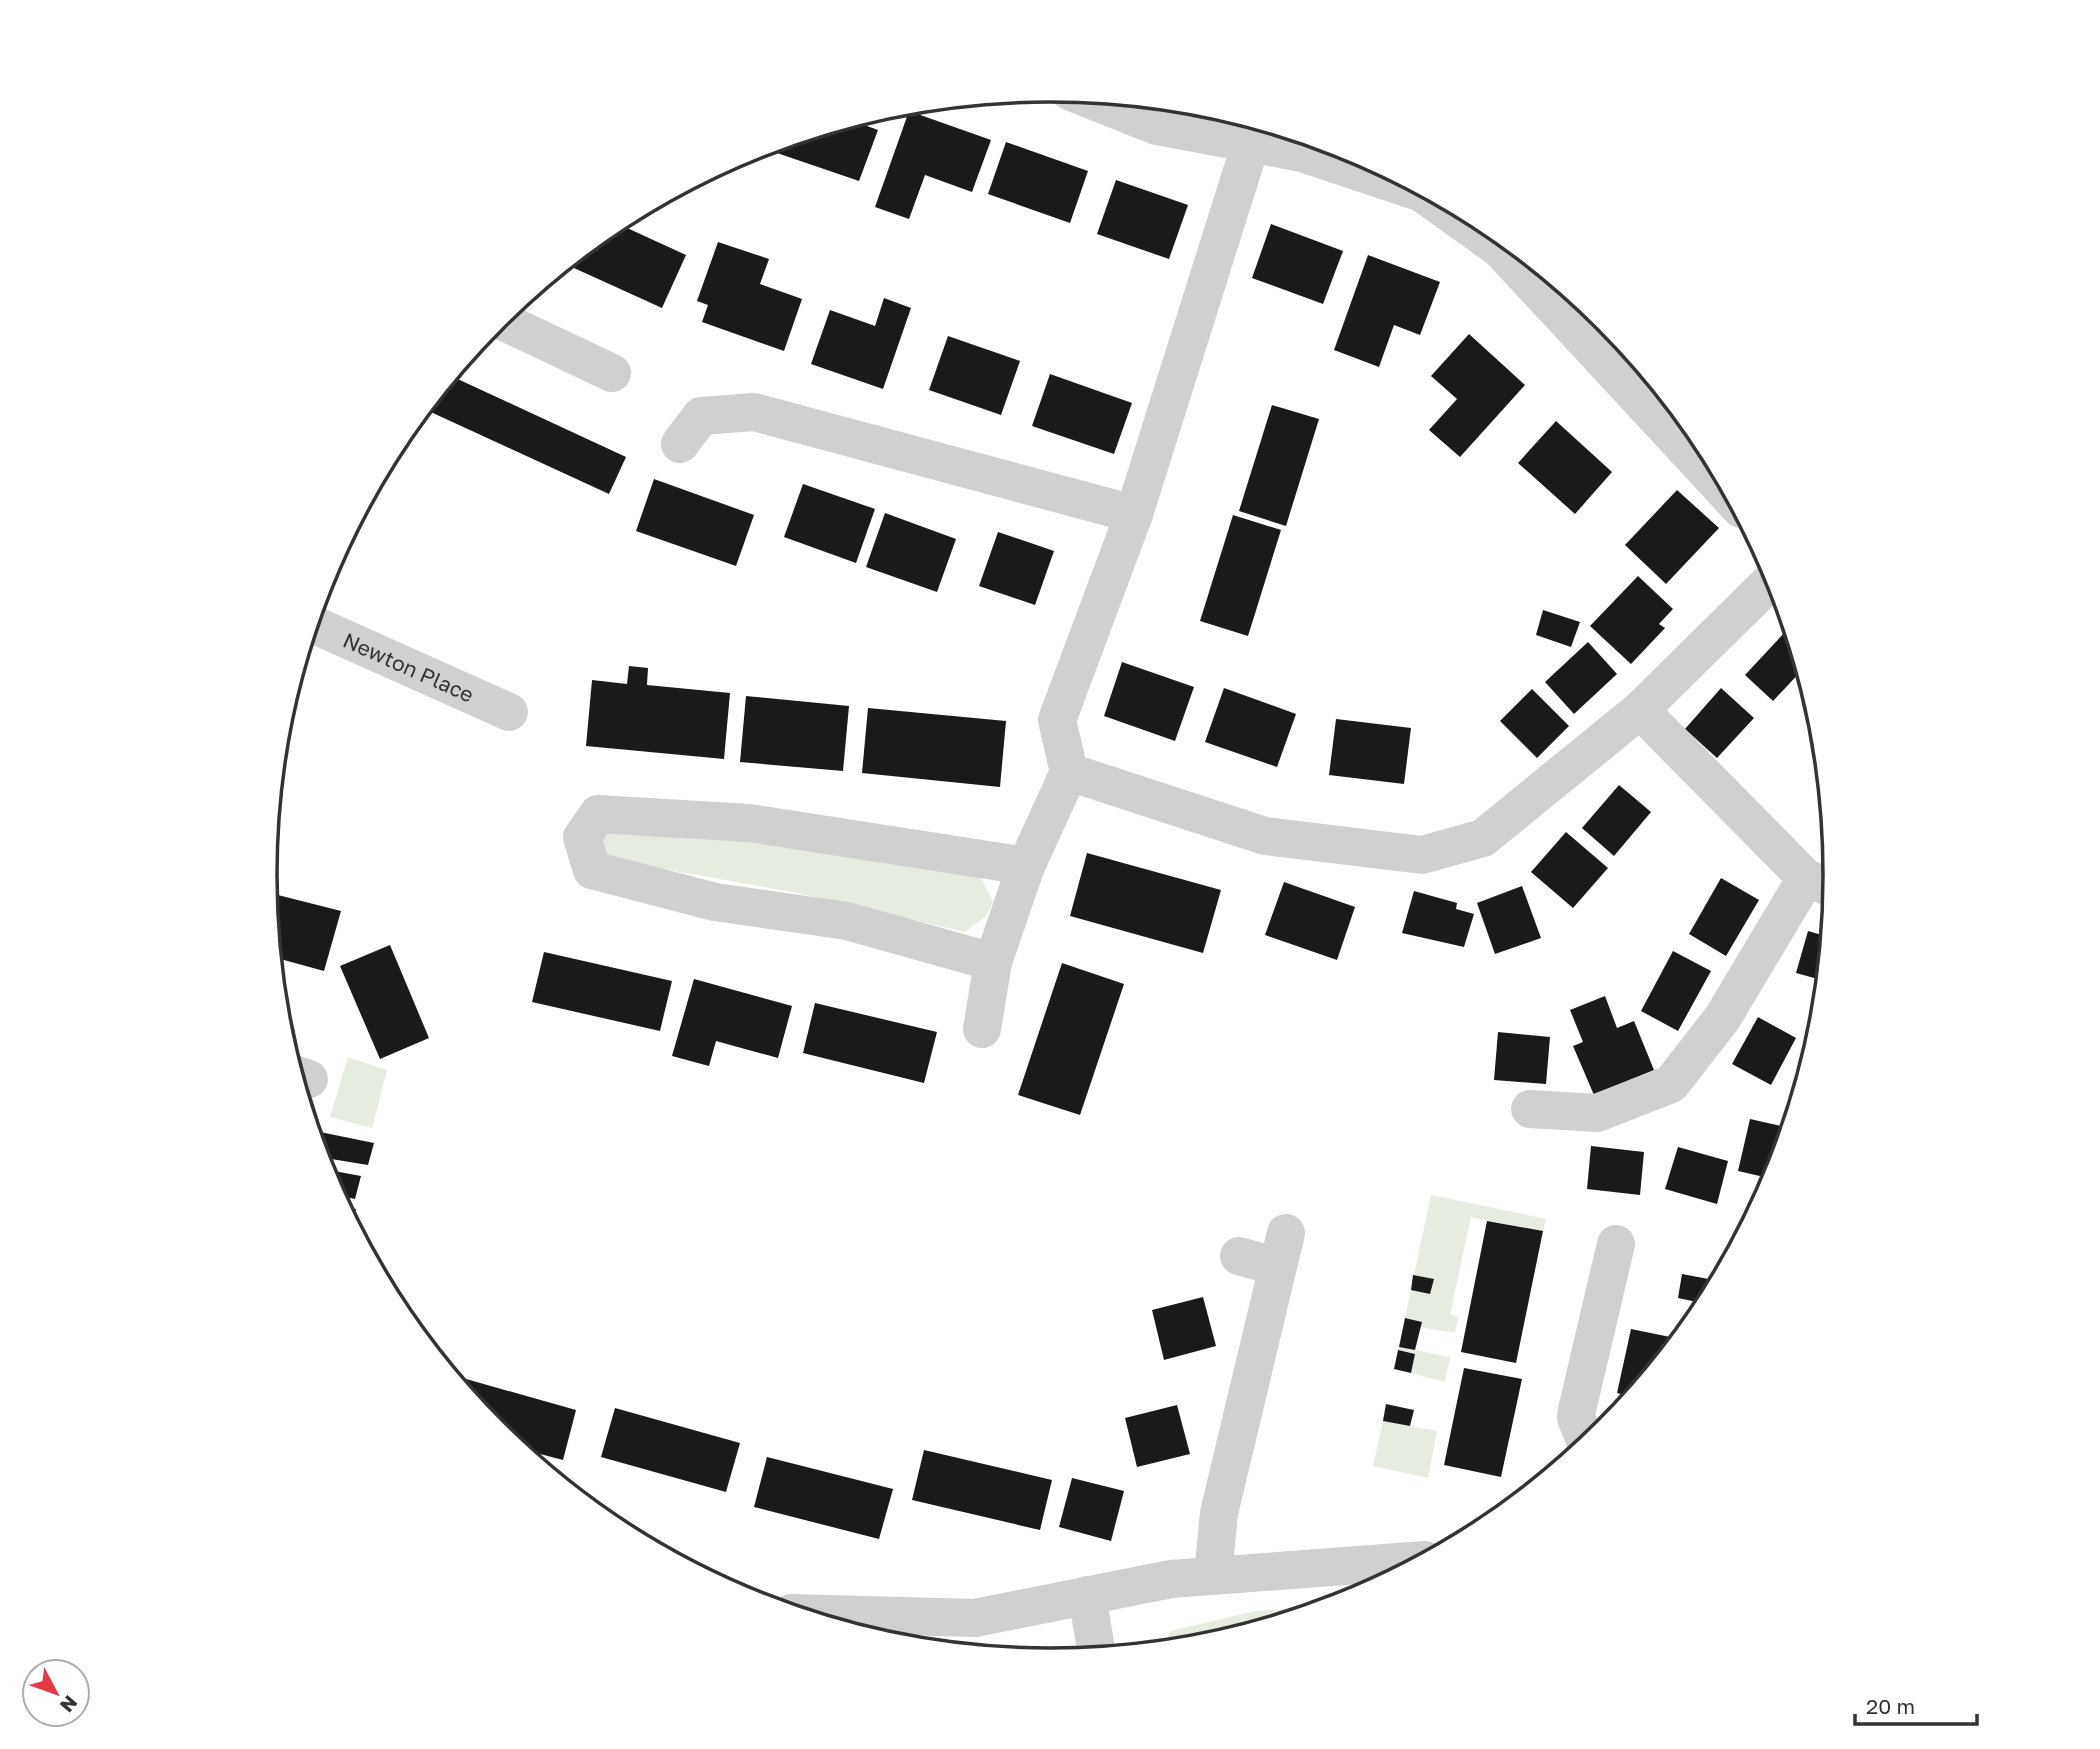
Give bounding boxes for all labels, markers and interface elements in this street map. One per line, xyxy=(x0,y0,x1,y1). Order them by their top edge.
street label: Newton Place xyxy=(339,627,478,708)
north arrow xyxy=(21,1658,91,1728)
scale bar xyxy=(1855,1682,1978,1726)
text: N xyxy=(56,1691,83,1717)
text: 20 m xyxy=(1866,1693,1915,1719)

